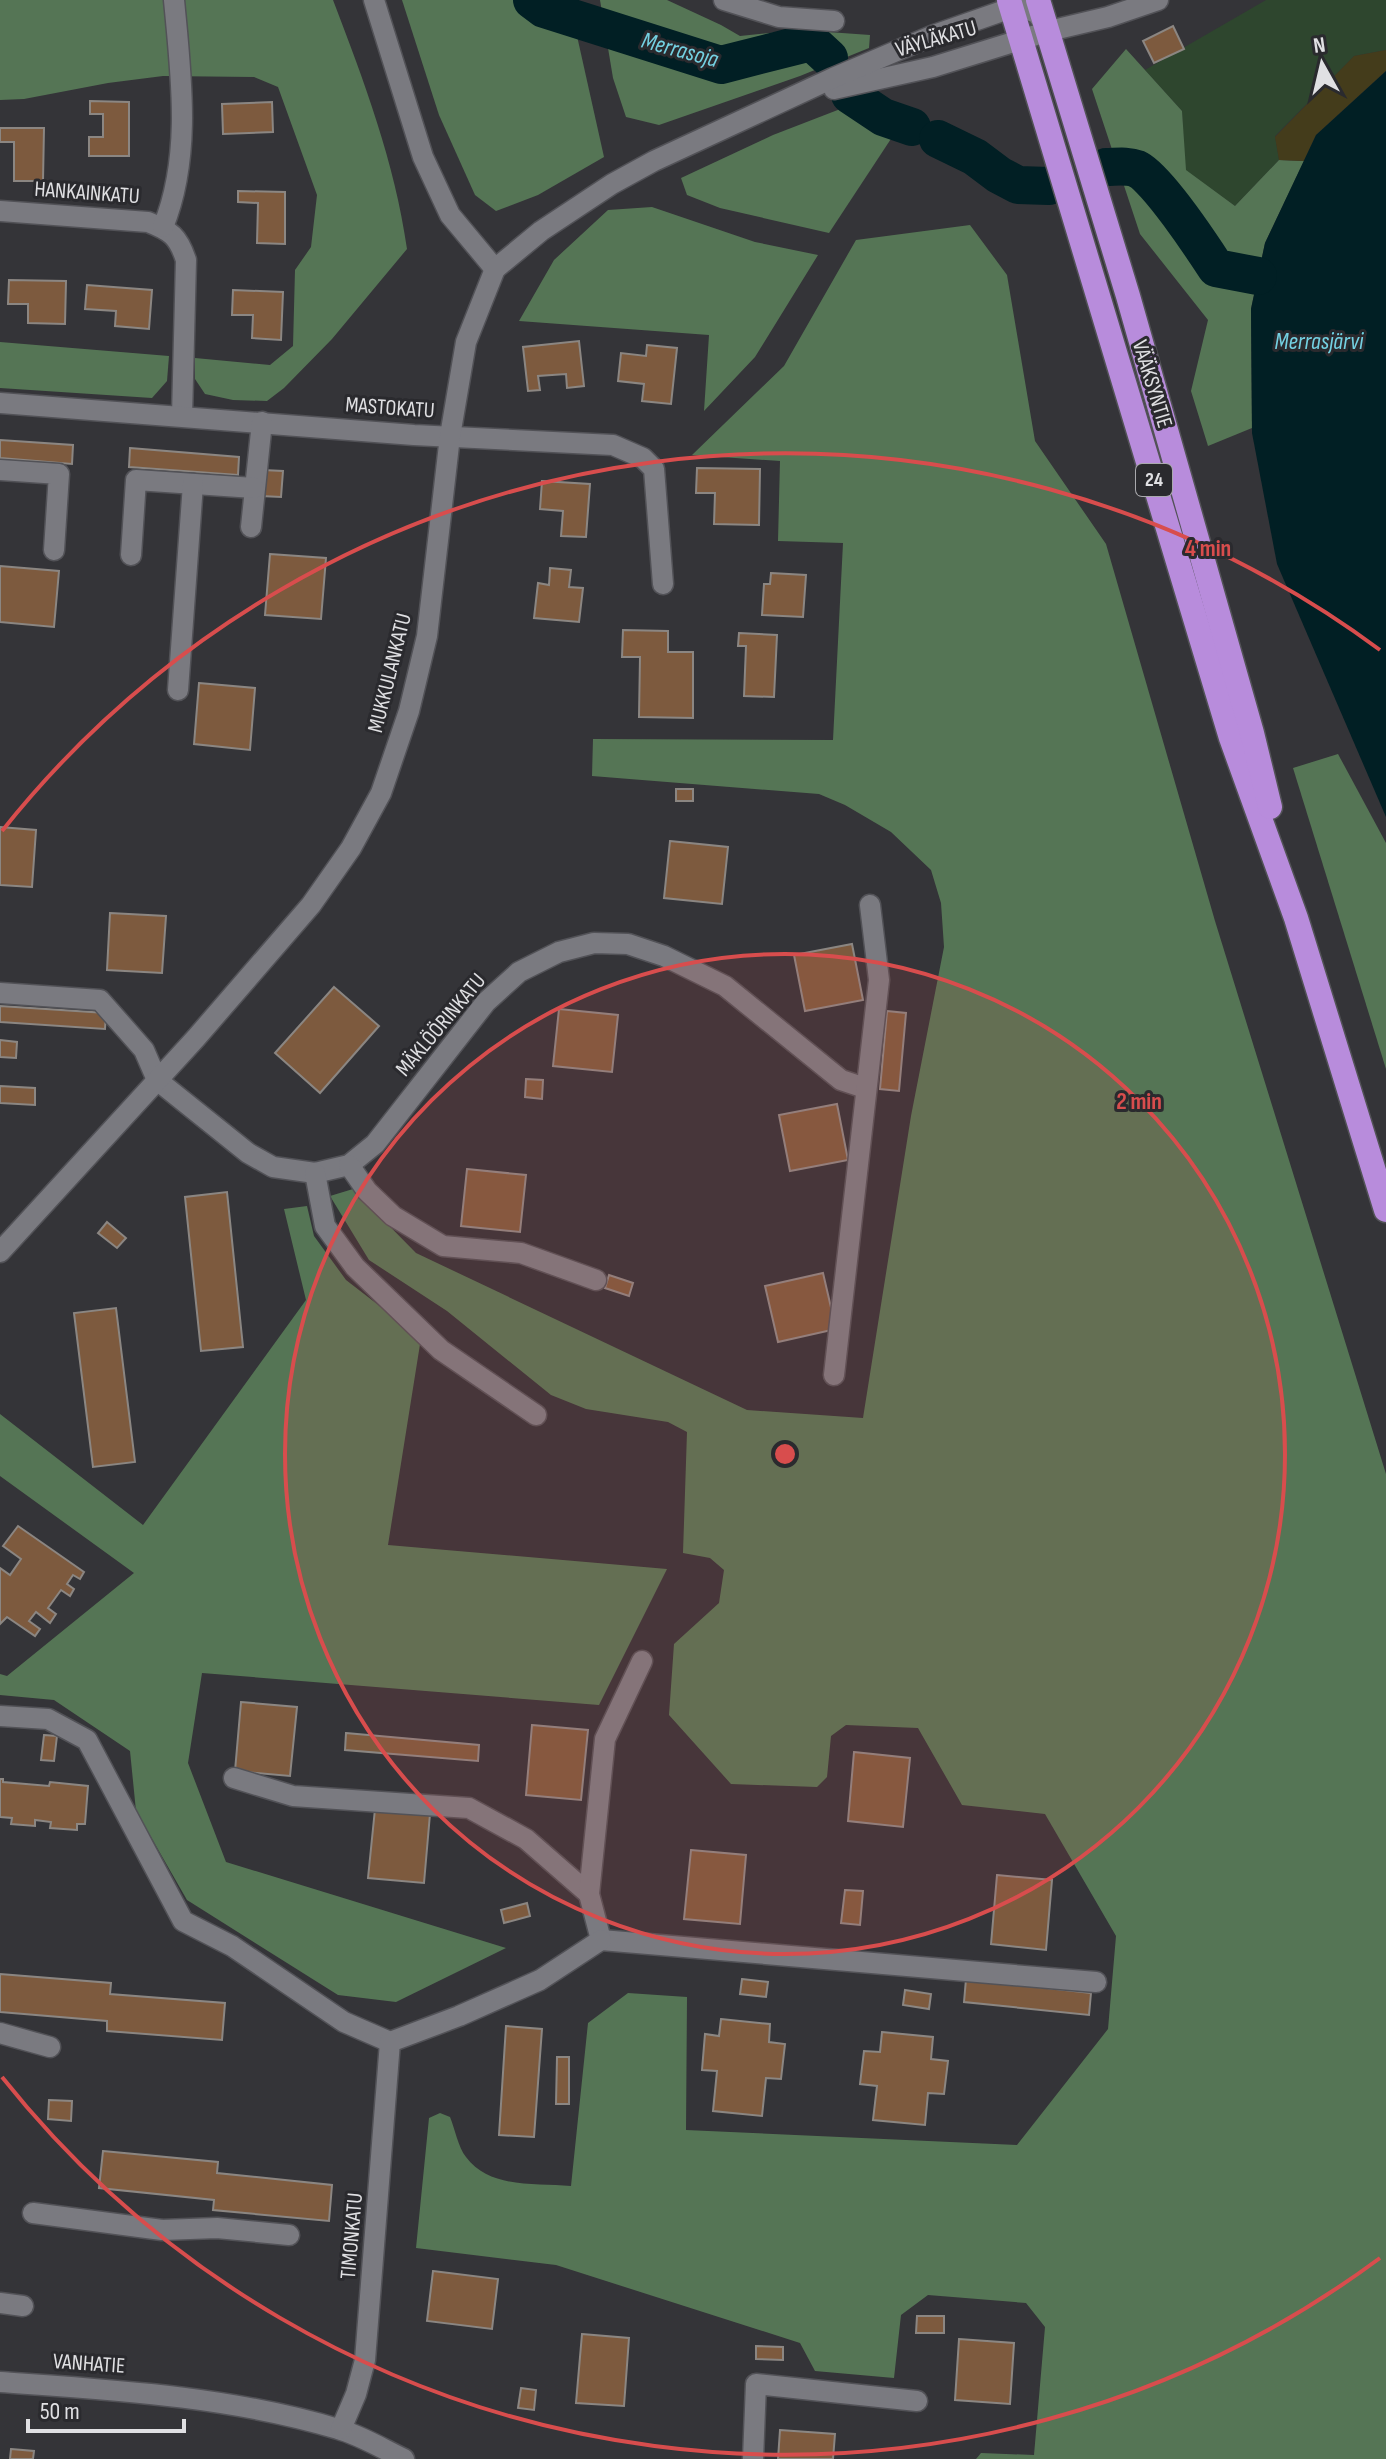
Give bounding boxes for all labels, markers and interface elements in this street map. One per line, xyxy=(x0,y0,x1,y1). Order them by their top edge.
street label: VÄYLÄKATU xyxy=(892,15,980,63)
north arrow xyxy=(1282,24,1362,104)
water label: Merrasoja xyxy=(638,26,722,74)
text: N xyxy=(1312,31,1327,60)
street label: HANKAINKATU xyxy=(34,176,140,210)
water label: Merrasjärvi xyxy=(1275,327,1364,356)
street label: VÄÄKSYNTIE xyxy=(1126,337,1178,431)
street label: MASTOKATU xyxy=(344,391,436,425)
road number: 24 xyxy=(1136,464,1172,496)
text: 4 min xyxy=(1185,534,1231,563)
street label: MUKKULANKATU xyxy=(362,611,418,735)
street label: MÄKLÖÖRINKATU xyxy=(390,968,492,1082)
text: 2 min xyxy=(1116,1087,1162,1116)
centre of rings xyxy=(771,1440,799,1468)
street label: TIMONKATU xyxy=(335,2192,369,2280)
street label: VANHATIE xyxy=(52,2348,126,2380)
scale bar xyxy=(28,2383,184,2433)
text: 50 m xyxy=(40,2397,80,2426)

